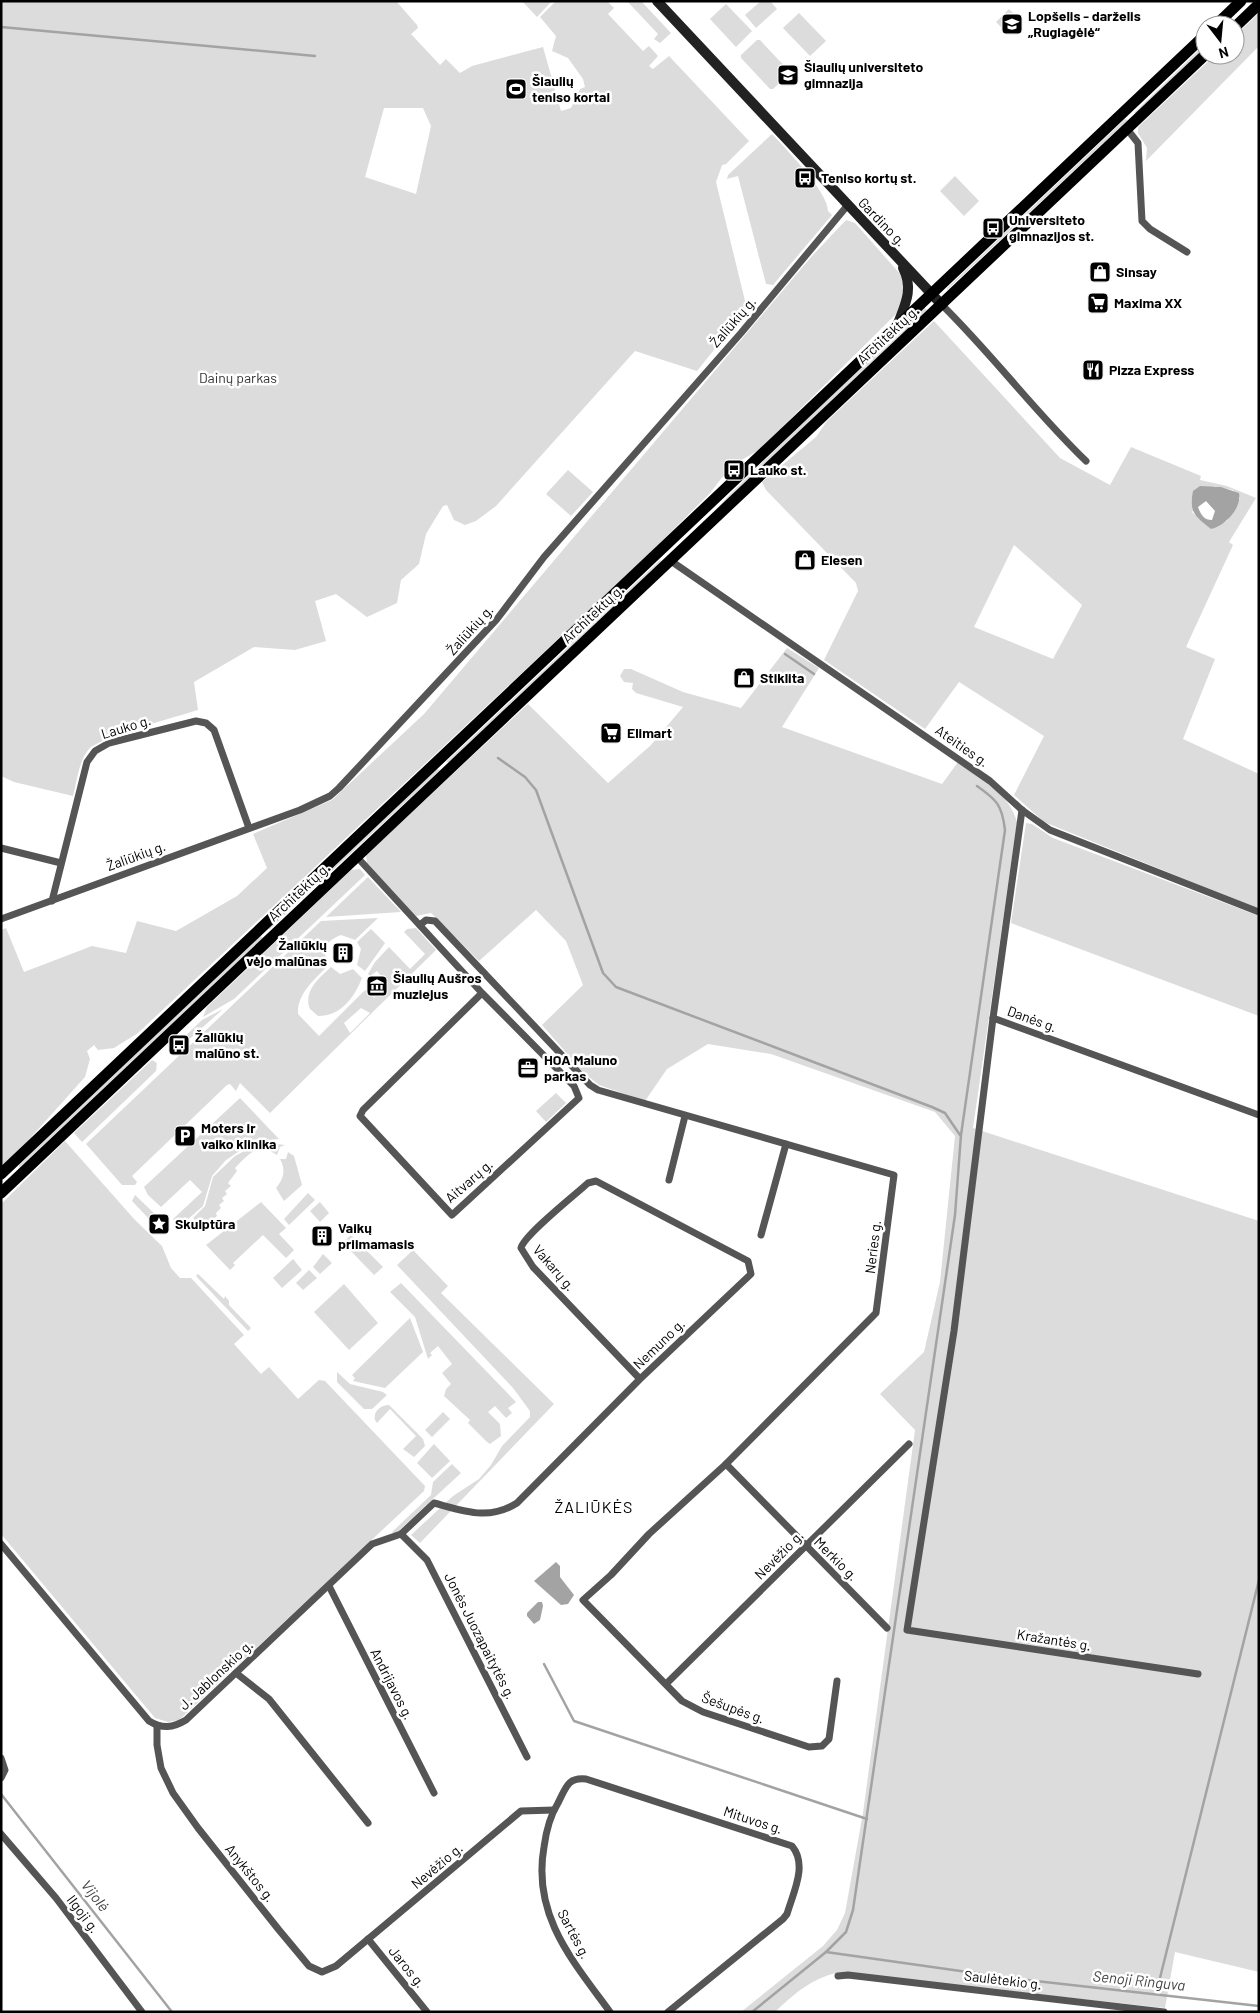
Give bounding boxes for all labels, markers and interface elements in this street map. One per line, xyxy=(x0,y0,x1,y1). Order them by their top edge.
place label: Lopšelis - darželis „Rugiagėlė“ xyxy=(1028,7,1141,40)
school or university icon: Lopšelis - darželis „Rugiagėlė“ xyxy=(1000,12,1024,36)
north arrow xyxy=(1195,15,1245,65)
text: N xyxy=(1217,44,1231,62)
place label: Šiaulių universiteto gimnazija xyxy=(804,58,923,91)
school or university icon: Šiaulių universiteto gimnazija xyxy=(776,63,800,87)
place label: Šiaulių teniso kortai xyxy=(532,72,610,105)
sports icon: Šiaulių teniso kortai xyxy=(504,77,528,101)
bus stop icon: Teniso kortų st. xyxy=(793,166,817,190)
place label: Teniso kortų st. xyxy=(821,169,916,186)
street label: Gardino g. xyxy=(855,194,910,250)
place label: Universiteto gimnazijos st. xyxy=(1009,211,1094,244)
bus stop icon: Universiteto gimnazijos st. xyxy=(981,216,1005,240)
shop icon: Sinsay xyxy=(1088,260,1112,284)
place label: Sinsay xyxy=(1116,263,1157,280)
supermarket icon: Maxima XX xyxy=(1086,291,1110,315)
street label: Žaliūkių g. xyxy=(706,293,759,350)
place label: Maxima XX xyxy=(1114,294,1182,311)
street label: Architektų g. xyxy=(853,302,922,367)
restaurant icon: Pizza Express xyxy=(1081,358,1105,382)
place label: Pizza Express xyxy=(1109,361,1194,378)
park label: Dainų parkas xyxy=(199,369,277,386)
bus stop icon: Lauko st. xyxy=(722,458,746,482)
place label: Lauko st. xyxy=(750,461,807,478)
shop icon: Elesen xyxy=(793,548,817,572)
place label: Elesen xyxy=(821,551,862,568)
street label: Architektų g. xyxy=(558,581,627,646)
street label: Žaliūkių g. xyxy=(443,601,497,658)
shop icon: Stiklita xyxy=(732,666,756,690)
place label: Stiklita xyxy=(760,669,804,686)
street label: Lauko g. xyxy=(99,711,153,742)
supermarket icon: Elimart xyxy=(599,721,623,745)
street label: Ateities g. xyxy=(932,721,992,770)
place label: Elimart xyxy=(627,724,672,741)
street label: Žaliūkių g. xyxy=(104,837,168,874)
street label: Architektų g. xyxy=(264,859,333,924)
place label: Žaliūkių vėjo malūnas xyxy=(246,936,327,969)
building icon: Žaliūkių vėjo malūnas xyxy=(331,941,355,965)
place label: Šiaulių Aušros muziejus xyxy=(393,969,481,1002)
museum icon: Šiaulių Aušros muziejus xyxy=(365,974,389,998)
street label: Danės g. xyxy=(1005,1002,1059,1035)
place label: Žaliūkių malūno st. xyxy=(195,1028,259,1061)
bus stop icon: Žaliūkių malūno st. xyxy=(167,1033,191,1057)
place label: HOA Maluno parkas xyxy=(544,1051,618,1084)
office icon: HOA Maluno parkas xyxy=(516,1056,540,1080)
place label: Moters ir vaiko klinika xyxy=(201,1119,277,1152)
parking icon: Moters ir vaiko klinika xyxy=(173,1124,197,1148)
street label: Aitvarų g. xyxy=(441,1155,496,1206)
place icon: Skulptūra xyxy=(147,1212,171,1236)
place label: Skulptūra xyxy=(175,1215,235,1232)
place label: Vaikų priimamasis xyxy=(338,1219,414,1252)
street label: Neries g. xyxy=(861,1219,884,1275)
building icon: Vaikų priimamasis xyxy=(310,1224,334,1248)
street label: Vakarų g. xyxy=(530,1241,579,1294)
street label: Nemuno g. xyxy=(629,1315,688,1372)
district label: ŽALIŪKĖS xyxy=(555,1497,633,1516)
street label: Nevėžio g. xyxy=(751,1527,807,1583)
street label: Merkio g. xyxy=(811,1533,862,1584)
street label: Jonės Juozapaitytės g. xyxy=(441,1570,520,1702)
street label: Kražantės g. xyxy=(1016,1625,1092,1654)
street label: J. Jablonskio g. xyxy=(175,1636,256,1713)
street label: Andrijavos g. xyxy=(367,1645,418,1722)
street label: Šešupės g. xyxy=(699,1688,767,1727)
street label: Mituvos g. xyxy=(721,1802,785,1837)
street label: Nevėžio g. xyxy=(407,1839,466,1892)
street label: Anykštos g. xyxy=(222,1840,279,1905)
water label: Vijolė xyxy=(78,1876,114,1915)
street label: Ilgoji g. xyxy=(64,1891,103,1936)
street label: Sartės g. xyxy=(554,1906,595,1961)
street label: Jaros g. xyxy=(385,1942,429,1991)
street label: Saulėtekio g. xyxy=(963,1966,1043,1993)
water label: Senoji Ringuva xyxy=(1092,1966,1186,1994)

